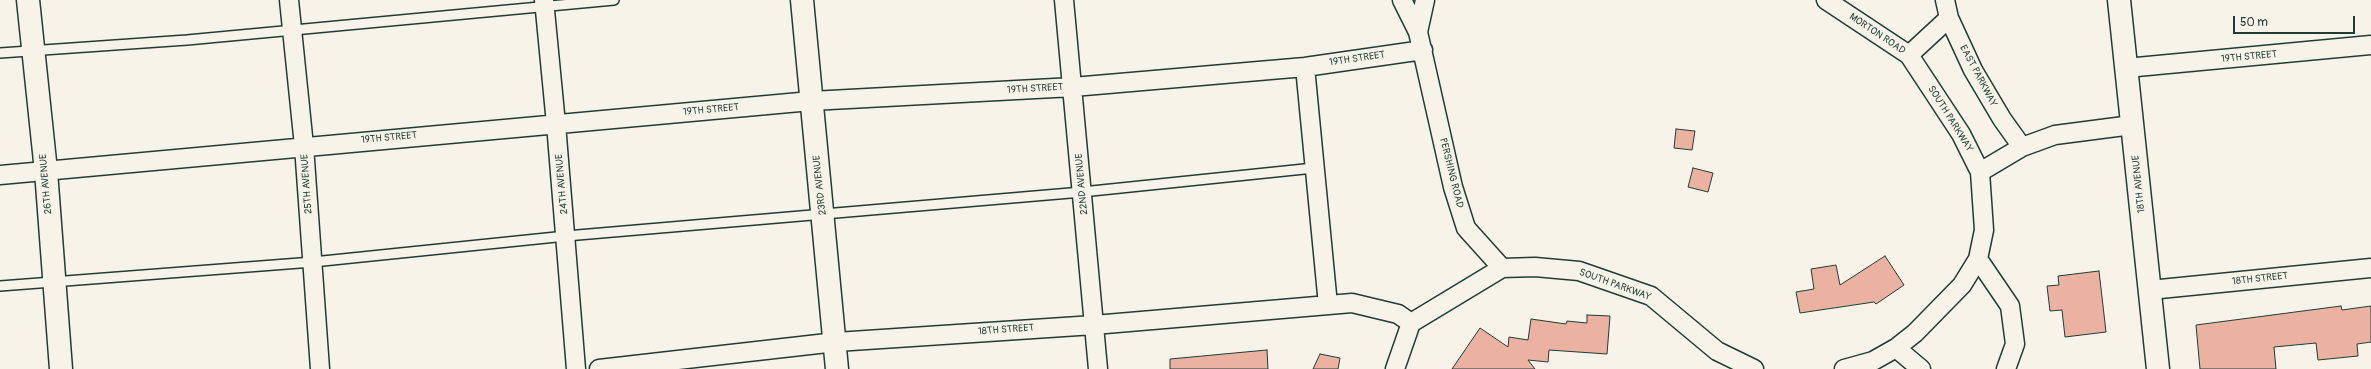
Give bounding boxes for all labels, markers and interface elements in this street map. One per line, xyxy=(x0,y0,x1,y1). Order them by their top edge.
scale bar xyxy=(2235,8,2357,34)
street label: MORTON ROAD xyxy=(1847,11,1907,57)
text: 50 m xyxy=(2240,15,2268,30)
street label: EAST PARKWAY xyxy=(1957,43,1999,109)
street label: 19TH STREET xyxy=(1328,49,1386,69)
street label: 19TH STREET xyxy=(2220,49,2278,65)
street label: 19TH STREET xyxy=(1007,82,1063,96)
street label: SOUTH PARKWAY xyxy=(1925,84,1975,154)
street label: 19TH STREET xyxy=(682,102,740,118)
street label: 19TH STREET xyxy=(360,130,418,146)
street label: PERSHING ROAD xyxy=(1436,137,1466,209)
street label: 26TH AVENUE xyxy=(37,153,55,215)
street label: 24TH AVENUE xyxy=(553,153,571,215)
street label: 22ND AVENUE xyxy=(1073,153,1091,215)
street label: 25TH AVENUE xyxy=(299,154,315,214)
street label: 23RD AVENUE xyxy=(811,154,829,216)
street label: 18TH AVENUE xyxy=(2130,154,2148,214)
street label: SOUTH PARKWAY xyxy=(1577,266,1653,304)
street label: 18TH STREET xyxy=(2231,270,2289,288)
street label: 18TH STREET xyxy=(978,322,1034,338)

